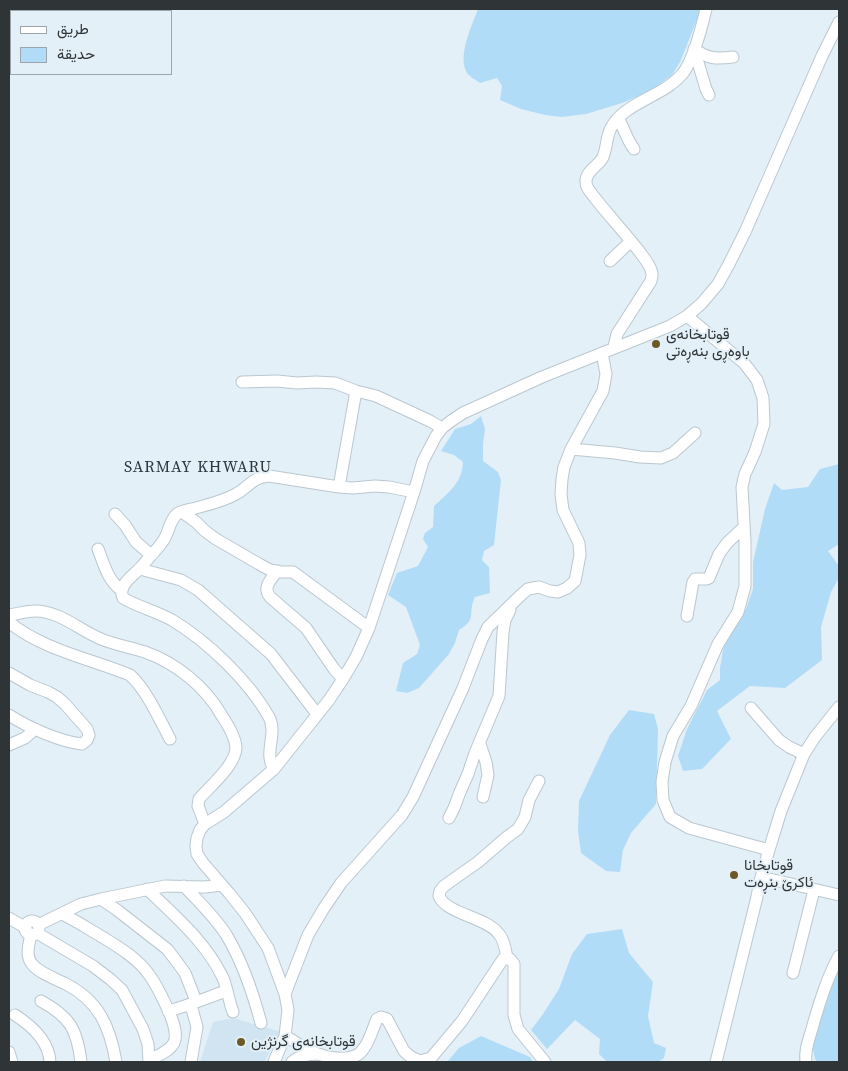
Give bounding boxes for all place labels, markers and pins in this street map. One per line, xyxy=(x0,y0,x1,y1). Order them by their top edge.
place label: قوتابخانەی باوەڕی بنەڕەتی xyxy=(666,326,750,361)
marker: قوتابخانەی باوەڕی بنەڕەتی xyxy=(650,338,662,350)
place label: قوتابخانا ئاکرێ بنڕەت xyxy=(744,857,813,892)
marker: قوتابخانا ئاکرێ بنڕەت xyxy=(728,869,740,881)
place label: قوتابخانەی گرنژین xyxy=(251,1033,356,1051)
marker: قوتابخانەی گرنژین xyxy=(235,1036,247,1048)

